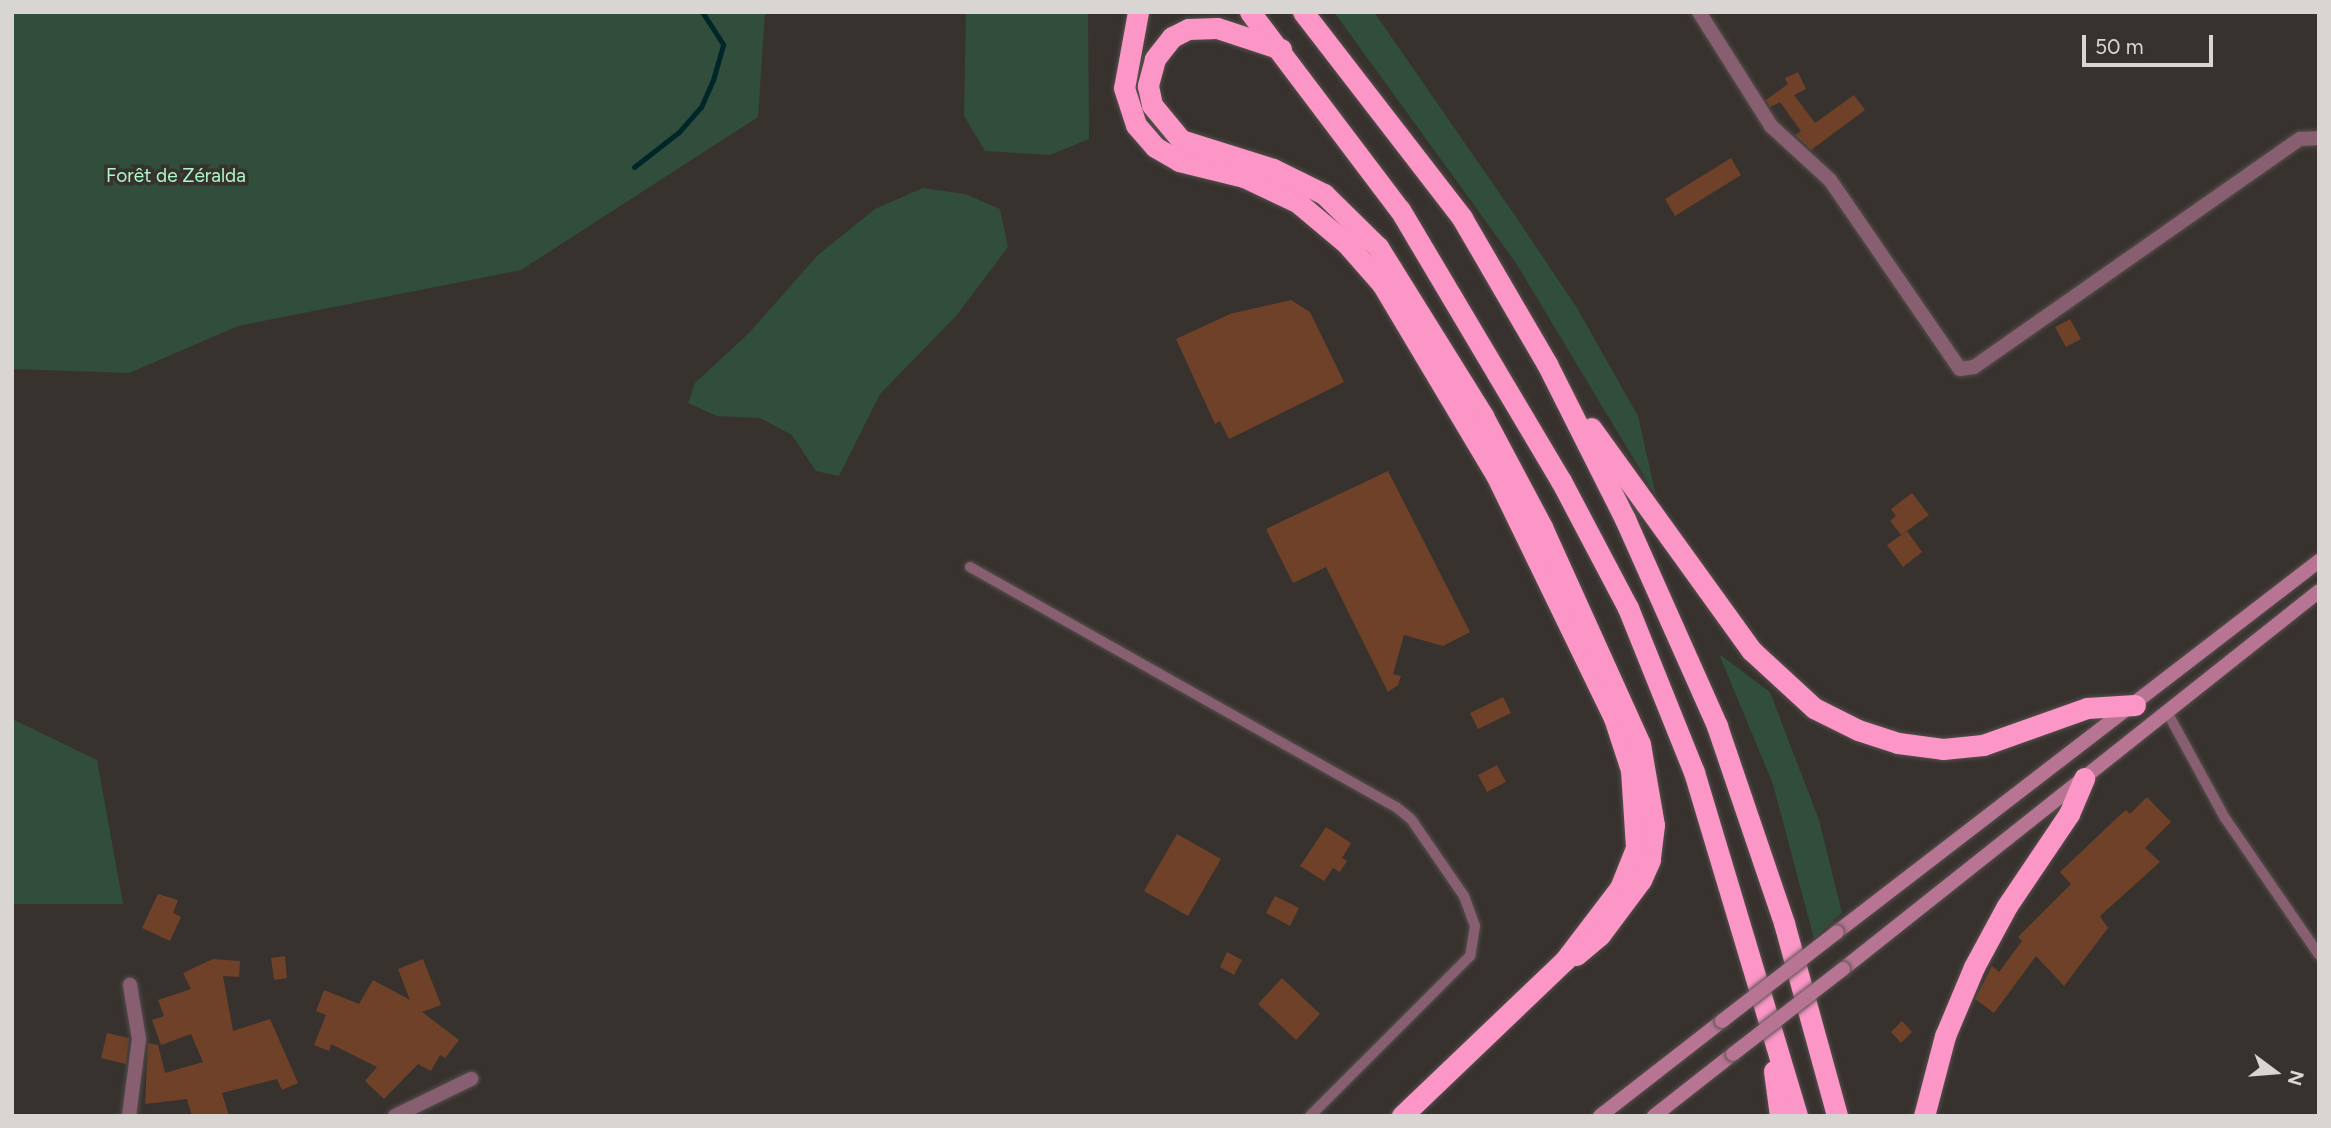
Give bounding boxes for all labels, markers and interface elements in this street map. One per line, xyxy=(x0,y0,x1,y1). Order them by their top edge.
scale bar xyxy=(2086,21,2217,65)
text: 50 m xyxy=(2095,34,2144,59)
park label: Forêt de Zéralda xyxy=(106,165,246,187)
north arrow xyxy=(2240,1037,2310,1107)
text: N xyxy=(2283,1068,2309,1088)

